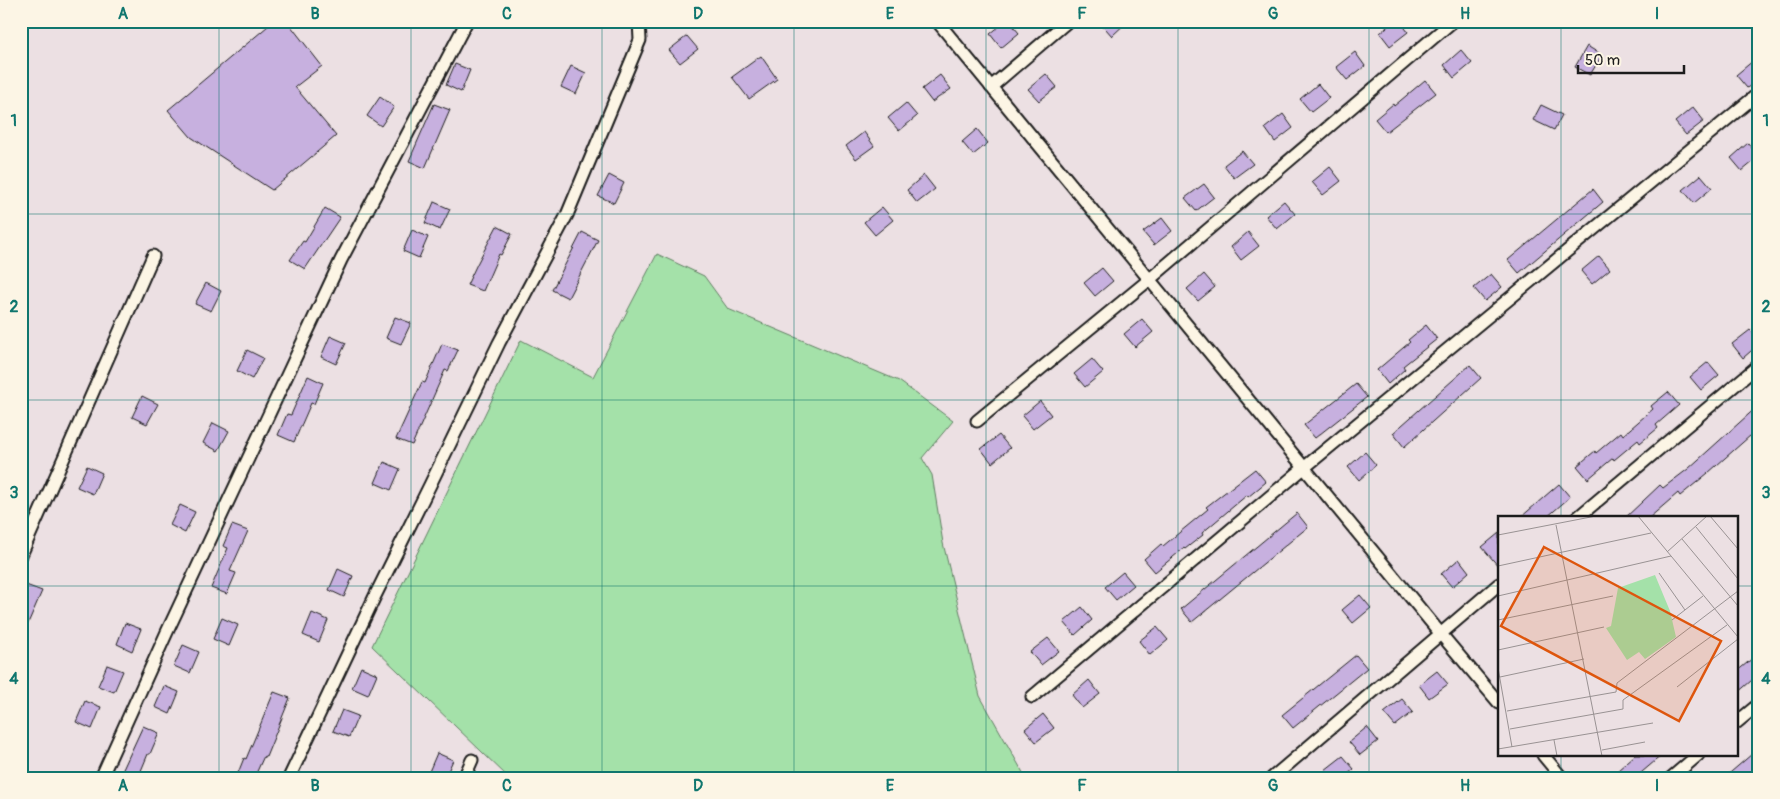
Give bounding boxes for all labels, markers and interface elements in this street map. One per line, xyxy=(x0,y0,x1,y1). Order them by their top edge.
text: A xyxy=(118,4,129,24)
text: B xyxy=(310,4,320,24)
text: C xyxy=(502,4,512,24)
text: D xyxy=(693,4,703,24)
text: E xyxy=(886,4,895,24)
text: F xyxy=(1077,4,1087,24)
text: G xyxy=(1268,4,1279,24)
text: H xyxy=(1460,4,1470,24)
text: I xyxy=(1655,4,1659,24)
scale bar xyxy=(1578,42,1684,74)
text: 50 m xyxy=(1585,51,1620,70)
text: 1 xyxy=(11,111,17,131)
text: 1 xyxy=(1763,111,1769,131)
text: 2 xyxy=(10,297,19,317)
text: 2 xyxy=(1762,297,1771,317)
text: 3 xyxy=(10,483,19,503)
text: 3 xyxy=(1762,483,1771,503)
inset map xyxy=(1498,516,1738,756)
text: 4 xyxy=(9,669,19,689)
text: 4 xyxy=(1761,669,1771,689)
text: A xyxy=(118,776,129,796)
text: B xyxy=(310,776,320,796)
text: C xyxy=(502,776,512,796)
text: D xyxy=(693,776,703,796)
text: E xyxy=(886,776,895,796)
text: F xyxy=(1077,776,1087,796)
text: G xyxy=(1268,776,1279,796)
text: H xyxy=(1460,776,1470,796)
text: I xyxy=(1655,776,1659,796)

